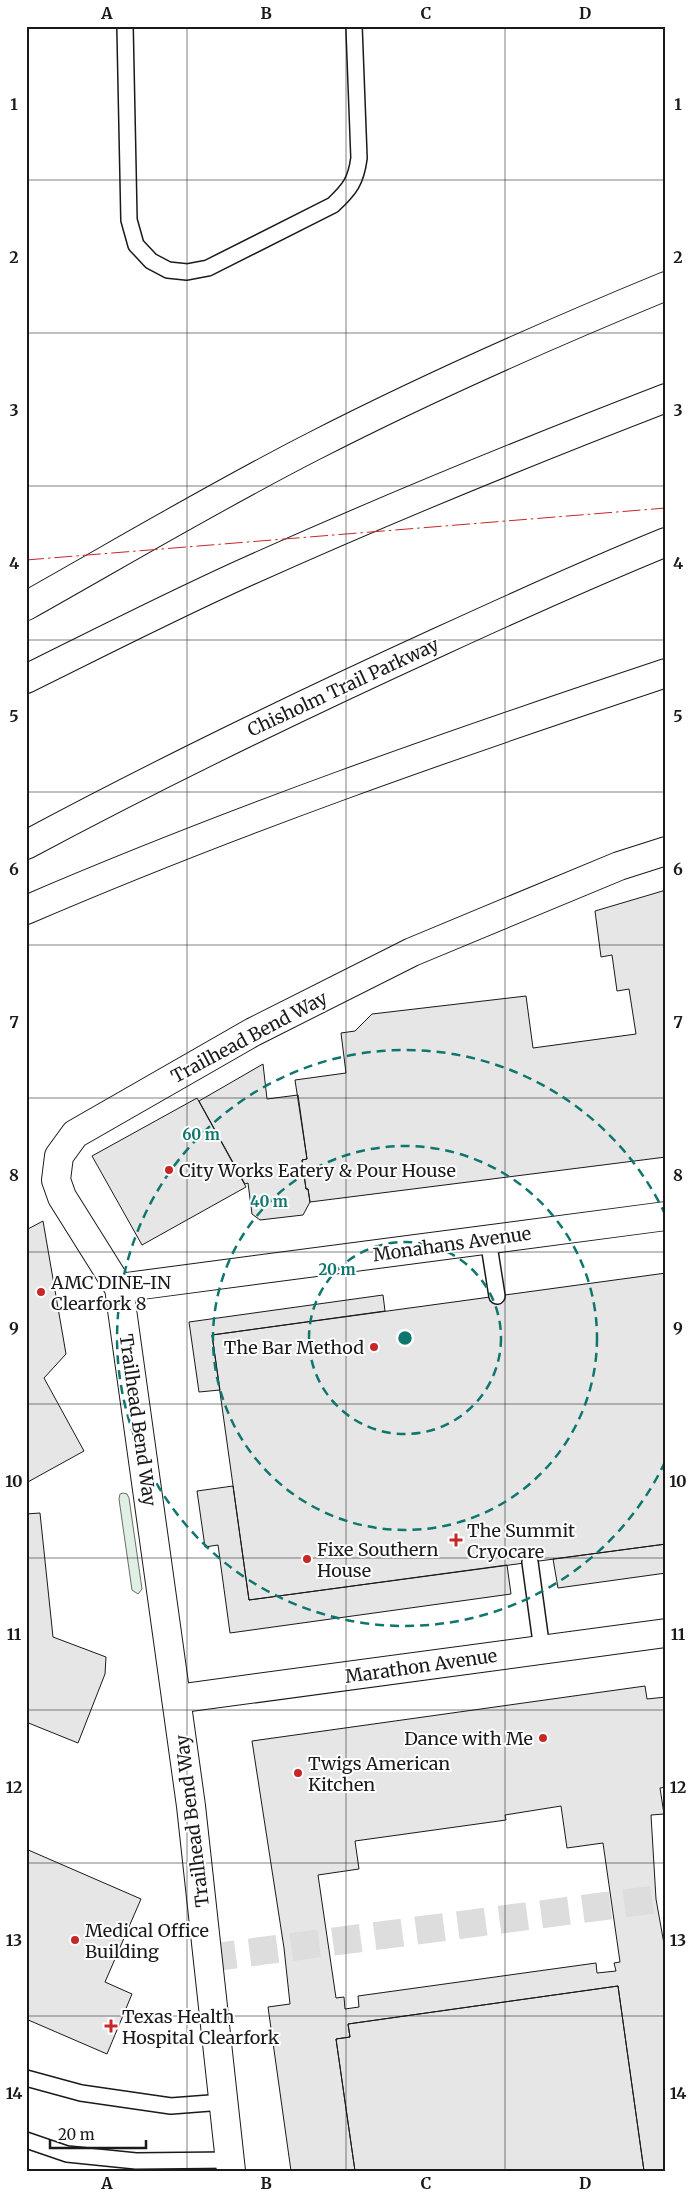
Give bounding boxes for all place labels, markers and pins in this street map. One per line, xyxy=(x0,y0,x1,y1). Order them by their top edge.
place label: City Works Eatery & Pour House xyxy=(179,1159,456,1182)
marker: City Works Eatery & Pour House xyxy=(163,1164,175,1176)
place label: AMC DINE-IN Clearfork 8 xyxy=(50,1271,171,1315)
marker: AMC DINE-IN Clearfork 8 xyxy=(35,1286,47,1298)
centre of rings xyxy=(396,1329,414,1347)
place label: The Bar Method xyxy=(224,1336,364,1359)
marker: The Bar Method xyxy=(368,1341,380,1353)
place label: The Summit Cryocare xyxy=(467,1519,575,1563)
marker: The Summit Cryocare xyxy=(449,1533,463,1547)
place label: Fixe Southern House xyxy=(317,1538,438,1582)
marker: Fixe Southern House xyxy=(301,1553,313,1565)
place label: Dance with Me xyxy=(404,1727,533,1750)
marker: Dance with Me xyxy=(537,1732,549,1744)
place label: Twigs American Kitchen xyxy=(308,1752,450,1796)
marker: Twigs American Kitchen xyxy=(292,1767,304,1779)
place label: Medical Office Building xyxy=(85,1919,209,1963)
marker: Medical Office Building xyxy=(69,1934,81,1946)
place label: Texas Health Hospital Clearfork xyxy=(122,2005,280,2049)
marker: Texas Health Hospital Clearfork xyxy=(104,2019,118,2033)

